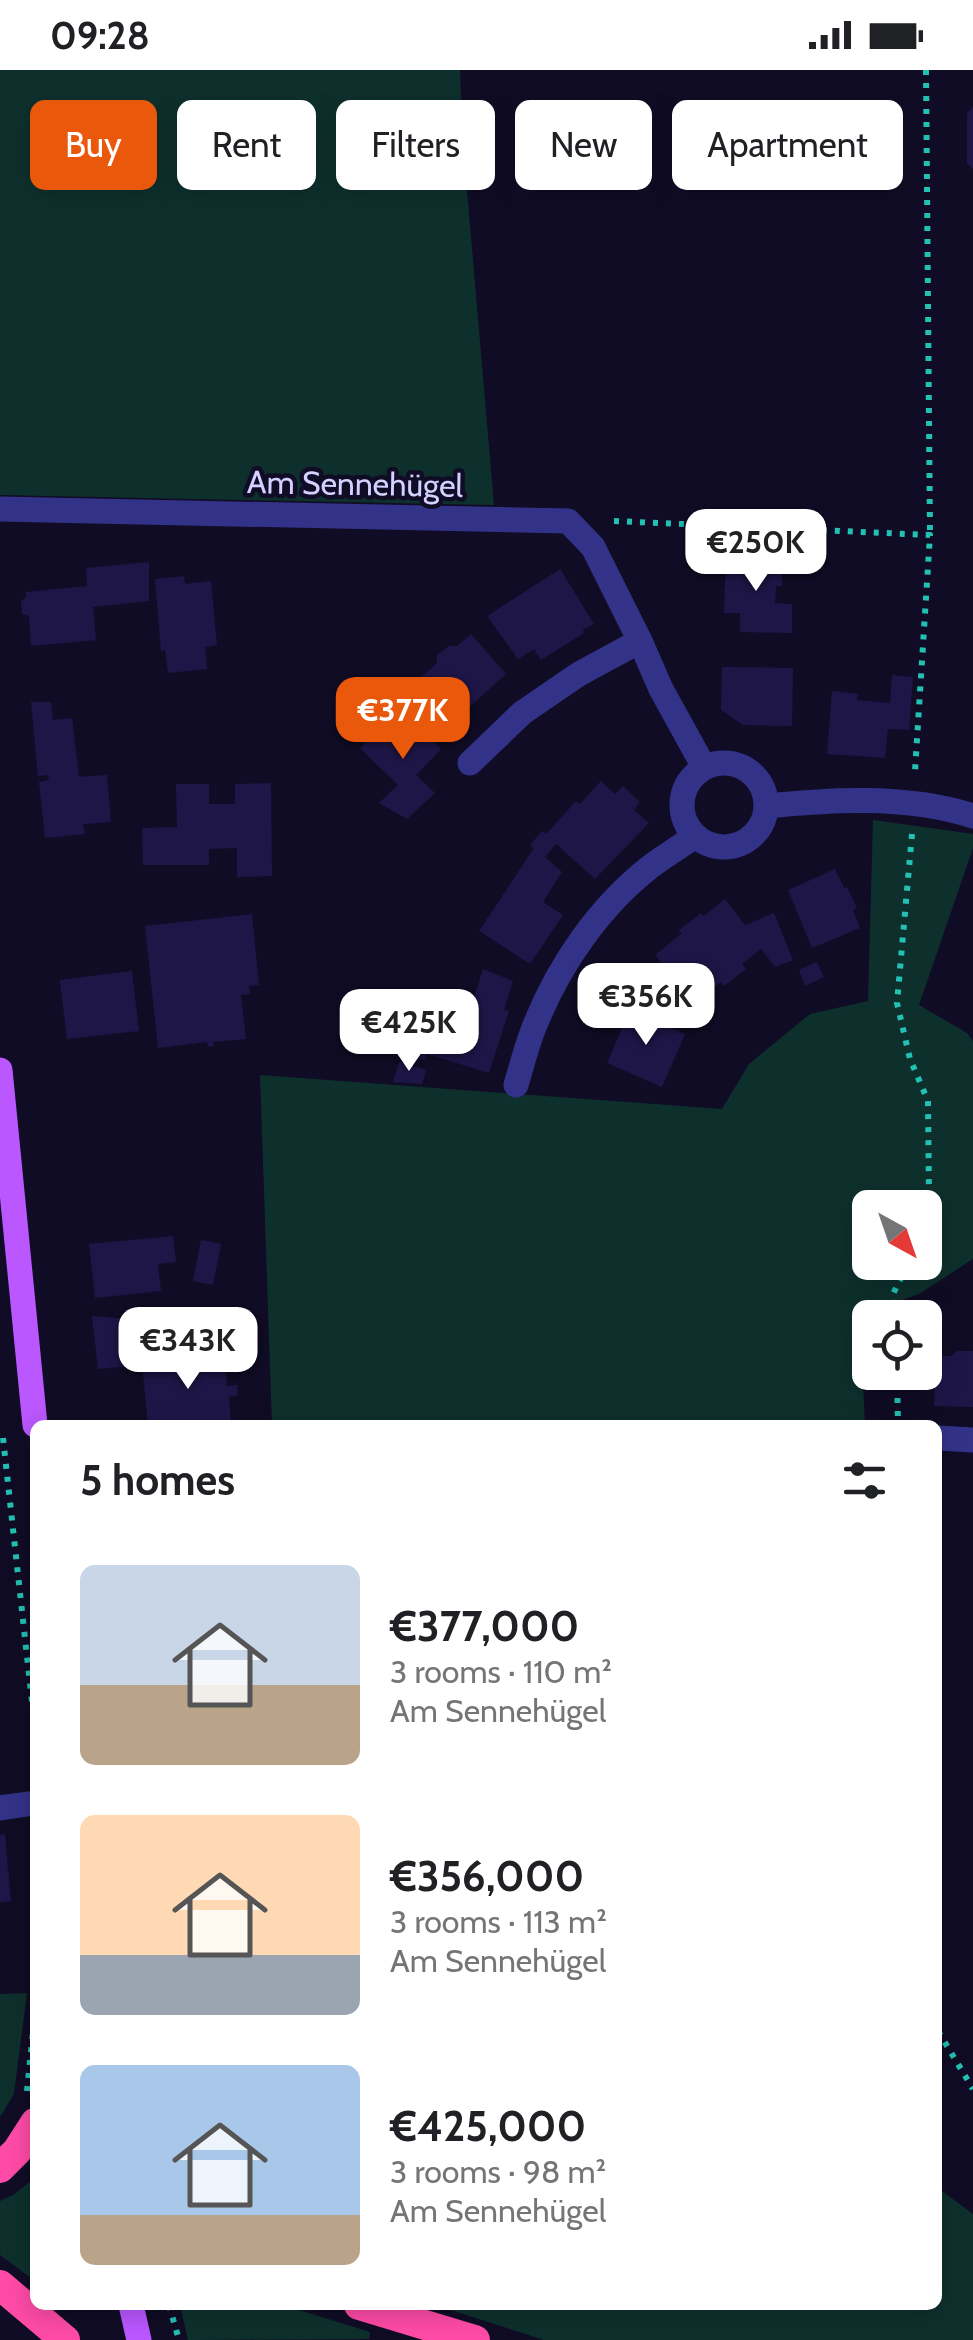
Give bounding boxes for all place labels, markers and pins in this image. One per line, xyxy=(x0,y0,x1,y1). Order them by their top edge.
pin: €250K xyxy=(686,509,826,594)
pin: €377K xyxy=(333,677,473,762)
pin: €356K xyxy=(576,963,716,1048)
pin: €425K xyxy=(339,989,479,1074)
pin: €343K xyxy=(118,1307,258,1392)

